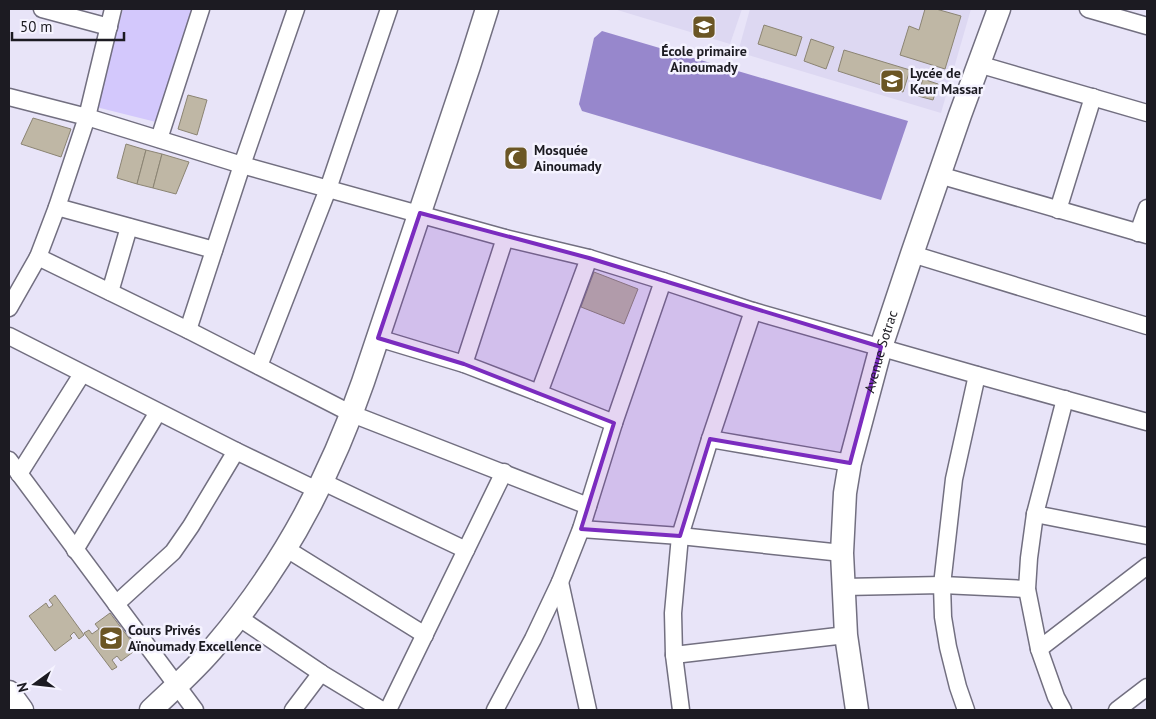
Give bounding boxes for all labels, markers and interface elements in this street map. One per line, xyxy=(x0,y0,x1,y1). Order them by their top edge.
scale bar xyxy=(12,10,125,42)
school or university icon: École primaire Ainoumady xyxy=(691,14,717,40)
text: 50 m xyxy=(20,17,53,36)
place label: École primaire Ainoumady xyxy=(661,42,747,76)
place label: Lycée de Keur Massar xyxy=(910,64,983,98)
school or university icon: Lycée de Keur Massar xyxy=(879,68,905,94)
place label: Mosquée Ainoumady xyxy=(534,141,602,175)
mosque icon: Mosquée Ainoumady xyxy=(503,145,529,171)
street label: Avenue Sotrac xyxy=(860,308,902,395)
place label: Cours Privés Aïnoumady Excellence xyxy=(128,621,262,655)
school or university icon: Cours Privés Aïnoumady Excellence xyxy=(98,625,124,651)
north arrow xyxy=(10,659,60,709)
text: N xyxy=(13,681,32,694)

